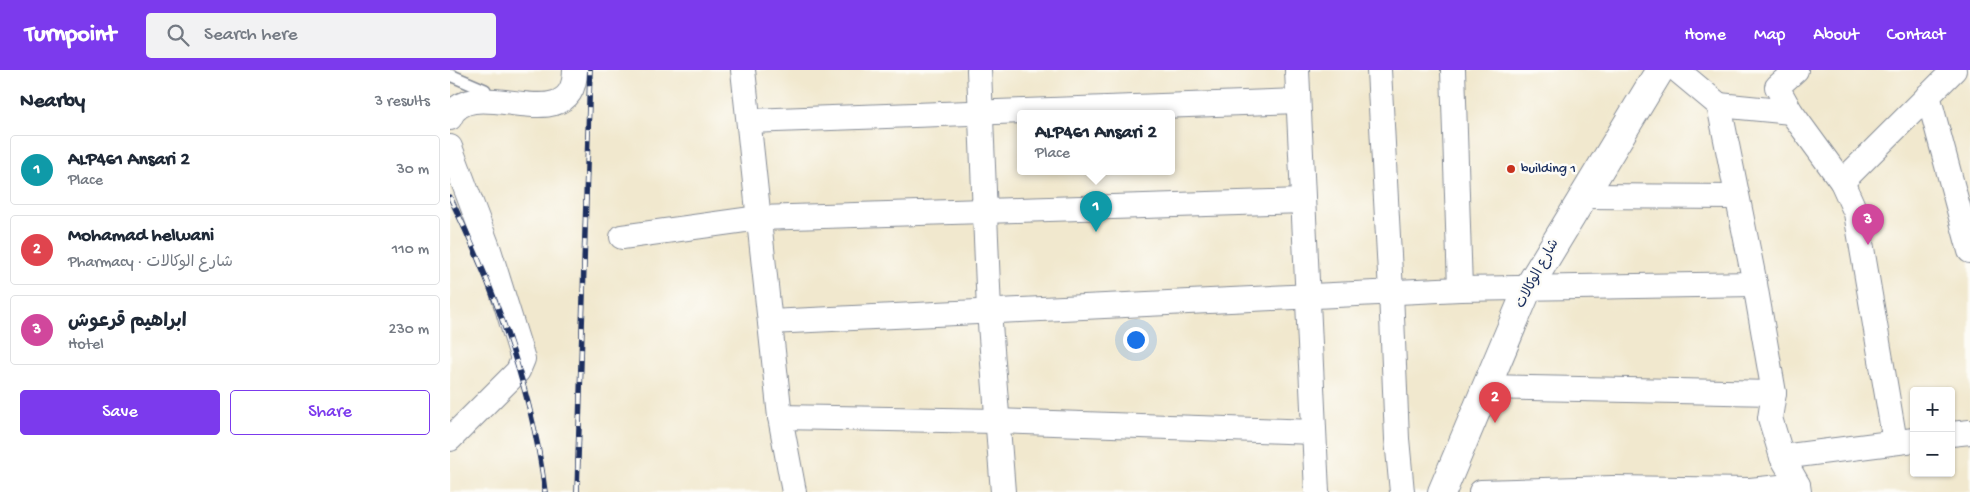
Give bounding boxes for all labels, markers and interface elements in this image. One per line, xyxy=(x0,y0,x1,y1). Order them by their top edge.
search box xyxy=(146,13,496,58)
text: Turnpoint xyxy=(25,21,116,50)
icon: search xyxy=(164,21,192,49)
text: Search here xyxy=(204,24,298,47)
text: Home xyxy=(1684,25,1726,46)
text: Map xyxy=(1754,25,1785,46)
text: About xyxy=(1813,25,1859,46)
text: Contact xyxy=(1887,25,1945,46)
text: Nearby xyxy=(20,90,85,115)
text: 3 results xyxy=(375,93,430,112)
popup xyxy=(1017,110,1175,175)
text: ALP461 Ansari 2 xyxy=(1035,122,1157,145)
text: Place xyxy=(1035,145,1070,164)
text: ALP461 Ansari 2 xyxy=(68,149,190,172)
text: 1 xyxy=(34,161,40,180)
text: 30 m xyxy=(396,161,429,180)
place label: building 1 xyxy=(1521,161,1576,178)
marker: building 1 xyxy=(1505,163,1517,175)
text: Place xyxy=(68,172,103,191)
pin: 1 xyxy=(1080,191,1112,232)
pin: 3 xyxy=(1852,204,1884,245)
text: Mohamad helwani xyxy=(68,225,214,248)
street label: شارع الوكالات xyxy=(1513,236,1563,312)
text: 2 xyxy=(33,241,41,260)
text: 110 m xyxy=(392,241,429,260)
text: Pharmacy · شارع الوكالات xyxy=(68,254,233,273)
text: ابراهيم قرعوش xyxy=(68,311,187,334)
text: 3 xyxy=(33,321,41,340)
text: 230 m xyxy=(389,321,429,340)
your location xyxy=(1123,327,1149,353)
text: Hotel xyxy=(68,336,104,355)
pin: 2 xyxy=(1479,382,1511,423)
map controls xyxy=(1910,387,1955,477)
button: + xyxy=(1910,387,1955,432)
button: Save xyxy=(20,390,220,435)
button: Share xyxy=(230,390,430,435)
button: − xyxy=(1910,432,1955,477)

